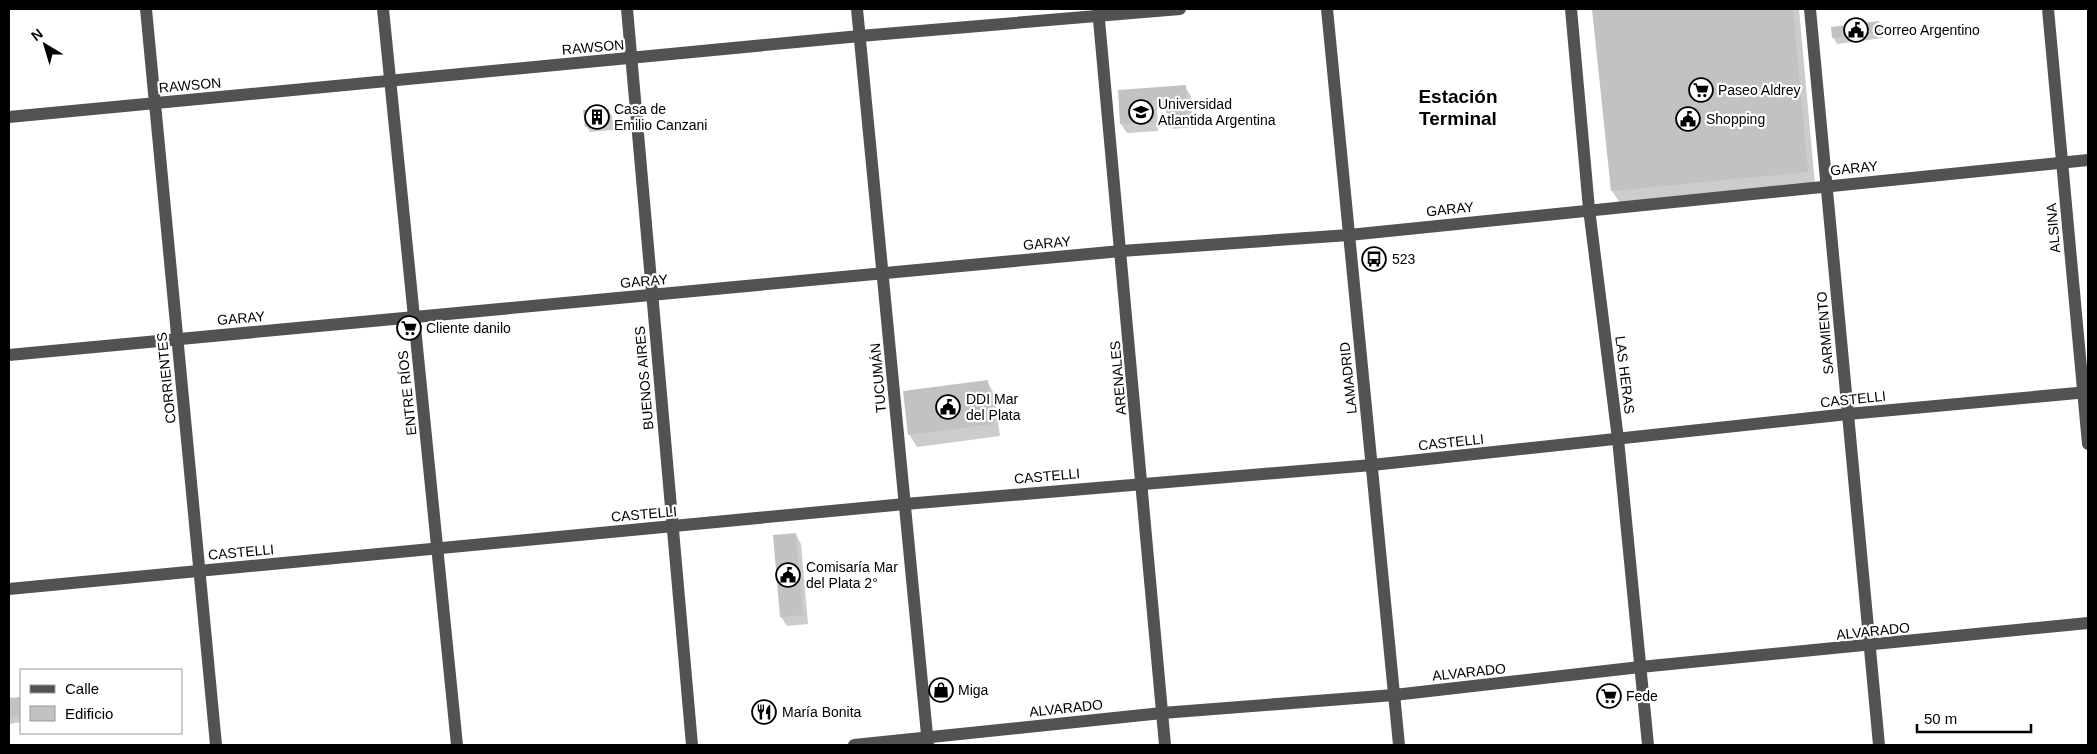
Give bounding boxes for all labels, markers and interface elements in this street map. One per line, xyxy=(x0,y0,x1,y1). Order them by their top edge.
public building icon: Correo Argentino xyxy=(1843,17,1869,43)
north arrow xyxy=(20,20,70,70)
place label: Correo Argentino xyxy=(1874,22,1980,38)
text: N xyxy=(28,25,46,44)
street label: RAWSON xyxy=(561,36,625,58)
street label: RAWSON xyxy=(158,74,222,96)
supermarket icon: Paseo Aldrey xyxy=(1688,77,1714,103)
place label: Paseo Aldrey xyxy=(1718,82,1801,98)
district label: Estación Terminal xyxy=(1418,86,1498,129)
place label: Universidad Atlantida Argentina xyxy=(1158,96,1276,128)
school or university icon: Universidad Atlantida Argentina xyxy=(1128,99,1154,125)
place label: Casa de Emilio Canzani xyxy=(614,101,707,133)
building icon: Casa de Emilio Canzani xyxy=(584,104,610,130)
public building icon: Shopping xyxy=(1675,106,1701,132)
place label: Shopping xyxy=(1706,111,1765,127)
street label: GARAY xyxy=(1829,157,1879,178)
street label: GARAY xyxy=(1425,198,1475,219)
street label: ALSINA xyxy=(2043,202,2063,254)
street label: GARAY xyxy=(1022,233,1072,253)
bus stop icon: 523 xyxy=(1361,246,1387,272)
place label: 523 xyxy=(1392,251,1416,267)
street label: GARAY xyxy=(619,271,669,291)
street label: SARMIENTO xyxy=(1813,291,1837,375)
street label: GARAY xyxy=(216,308,266,328)
supermarket icon: Cliente danilo xyxy=(396,315,422,341)
place label: Cliente danilo xyxy=(426,320,511,336)
street label: BUENOS AIRES xyxy=(631,325,657,431)
street label: CORRIENTES xyxy=(153,332,179,424)
street label: LAS HERAS xyxy=(1612,335,1638,415)
street label: ARENALES xyxy=(1107,340,1129,416)
street label: LAMADRID xyxy=(1336,341,1360,415)
street label: TUCUMÁN xyxy=(867,342,889,414)
street label: ENTRE RÍOS xyxy=(395,350,419,436)
street label: CASTELLI xyxy=(1819,388,1887,410)
place label: DDI Mar del Plata xyxy=(966,391,1021,423)
public building icon: DDI Mar del Plata xyxy=(935,394,961,420)
street label: CASTELLI xyxy=(1417,431,1485,453)
street label: CASTELLI xyxy=(1013,465,1081,487)
street label: CASTELLI xyxy=(610,503,678,525)
street label: CASTELLI xyxy=(207,541,275,563)
place label: Comisaría Mar del Plata 2° xyxy=(806,559,898,591)
public building icon: Comisaría Mar del Plata 2° xyxy=(775,562,801,588)
street label: ALVARADO xyxy=(1835,619,1911,643)
street label: ALVARADO xyxy=(1431,660,1507,684)
legend xyxy=(20,669,182,734)
shop icon: Miga xyxy=(928,677,954,703)
text: Calle xyxy=(65,680,99,697)
place label: Miga xyxy=(958,682,989,698)
supermarket icon: Fede xyxy=(1596,683,1622,709)
place label: Fede xyxy=(1626,688,1658,704)
street label: ALVARADO xyxy=(1028,696,1104,720)
restaurant icon: María Bonita xyxy=(751,699,777,725)
scale bar xyxy=(1917,702,2031,734)
place label: María Bonita xyxy=(782,704,862,720)
text: Edificio xyxy=(65,705,113,722)
text: 50 m xyxy=(1924,710,1957,727)

